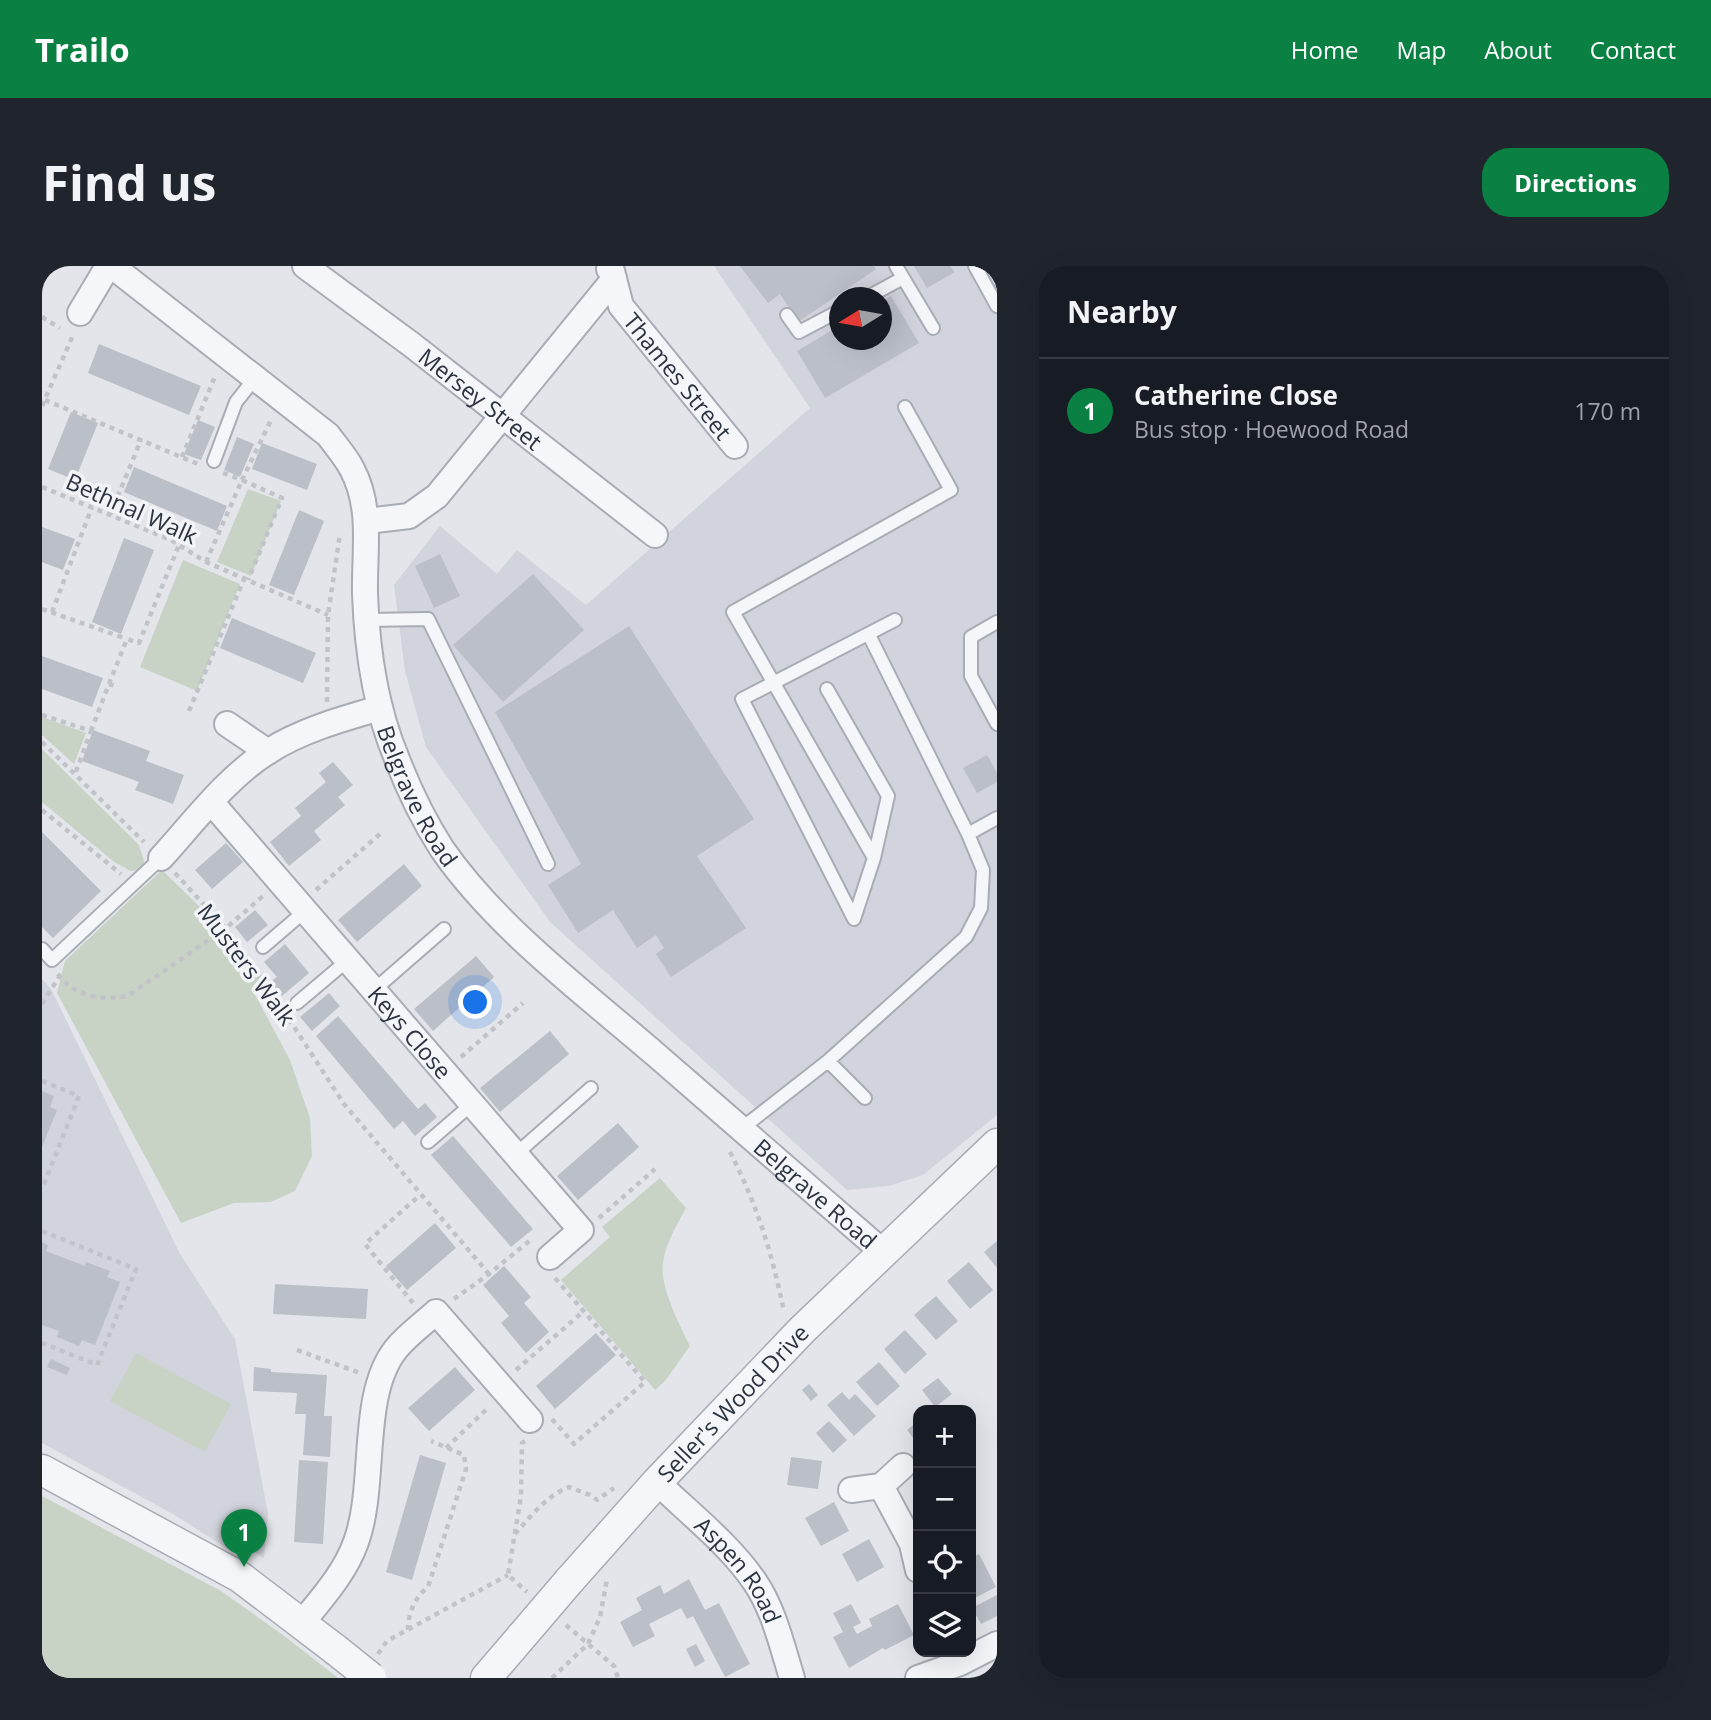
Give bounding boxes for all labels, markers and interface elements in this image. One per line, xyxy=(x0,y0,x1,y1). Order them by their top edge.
text: Trailo xyxy=(35,27,130,72)
text: Home xyxy=(1291,33,1359,66)
text: Map xyxy=(1397,33,1446,66)
text: About xyxy=(1484,33,1552,66)
text: Contact xyxy=(1590,33,1676,66)
button: Directions xyxy=(1482,148,1669,217)
text: Find us xyxy=(42,149,216,215)
north arrow xyxy=(829,287,892,350)
text: Nearby xyxy=(1067,291,1177,332)
street label: Thames Street xyxy=(617,306,739,446)
street label: Mersey Street xyxy=(412,340,549,457)
text: Catherine Close xyxy=(1134,377,1338,413)
text: 1 xyxy=(1083,395,1097,427)
text: 170 m xyxy=(1574,395,1641,427)
text: Bus stop · Hoewood Road xyxy=(1134,413,1409,445)
street label: Bethnal Walk xyxy=(61,465,203,551)
street label: Belgrave Road xyxy=(370,721,465,873)
street label: Musters Walk xyxy=(191,896,303,1032)
street label: Keys Close xyxy=(361,979,459,1086)
your location xyxy=(458,985,492,1019)
street label: Belgrave Road xyxy=(747,1131,884,1256)
street label: Seller's Wood Drive xyxy=(650,1317,816,1489)
map controls xyxy=(913,1405,976,1657)
button: + xyxy=(913,1405,976,1468)
button: − xyxy=(913,1468,976,1531)
pin: 1 xyxy=(221,1509,267,1567)
street label: Aspen Road xyxy=(688,1509,789,1628)
button: locate xyxy=(913,1531,976,1594)
button: layers xyxy=(913,1594,976,1657)

